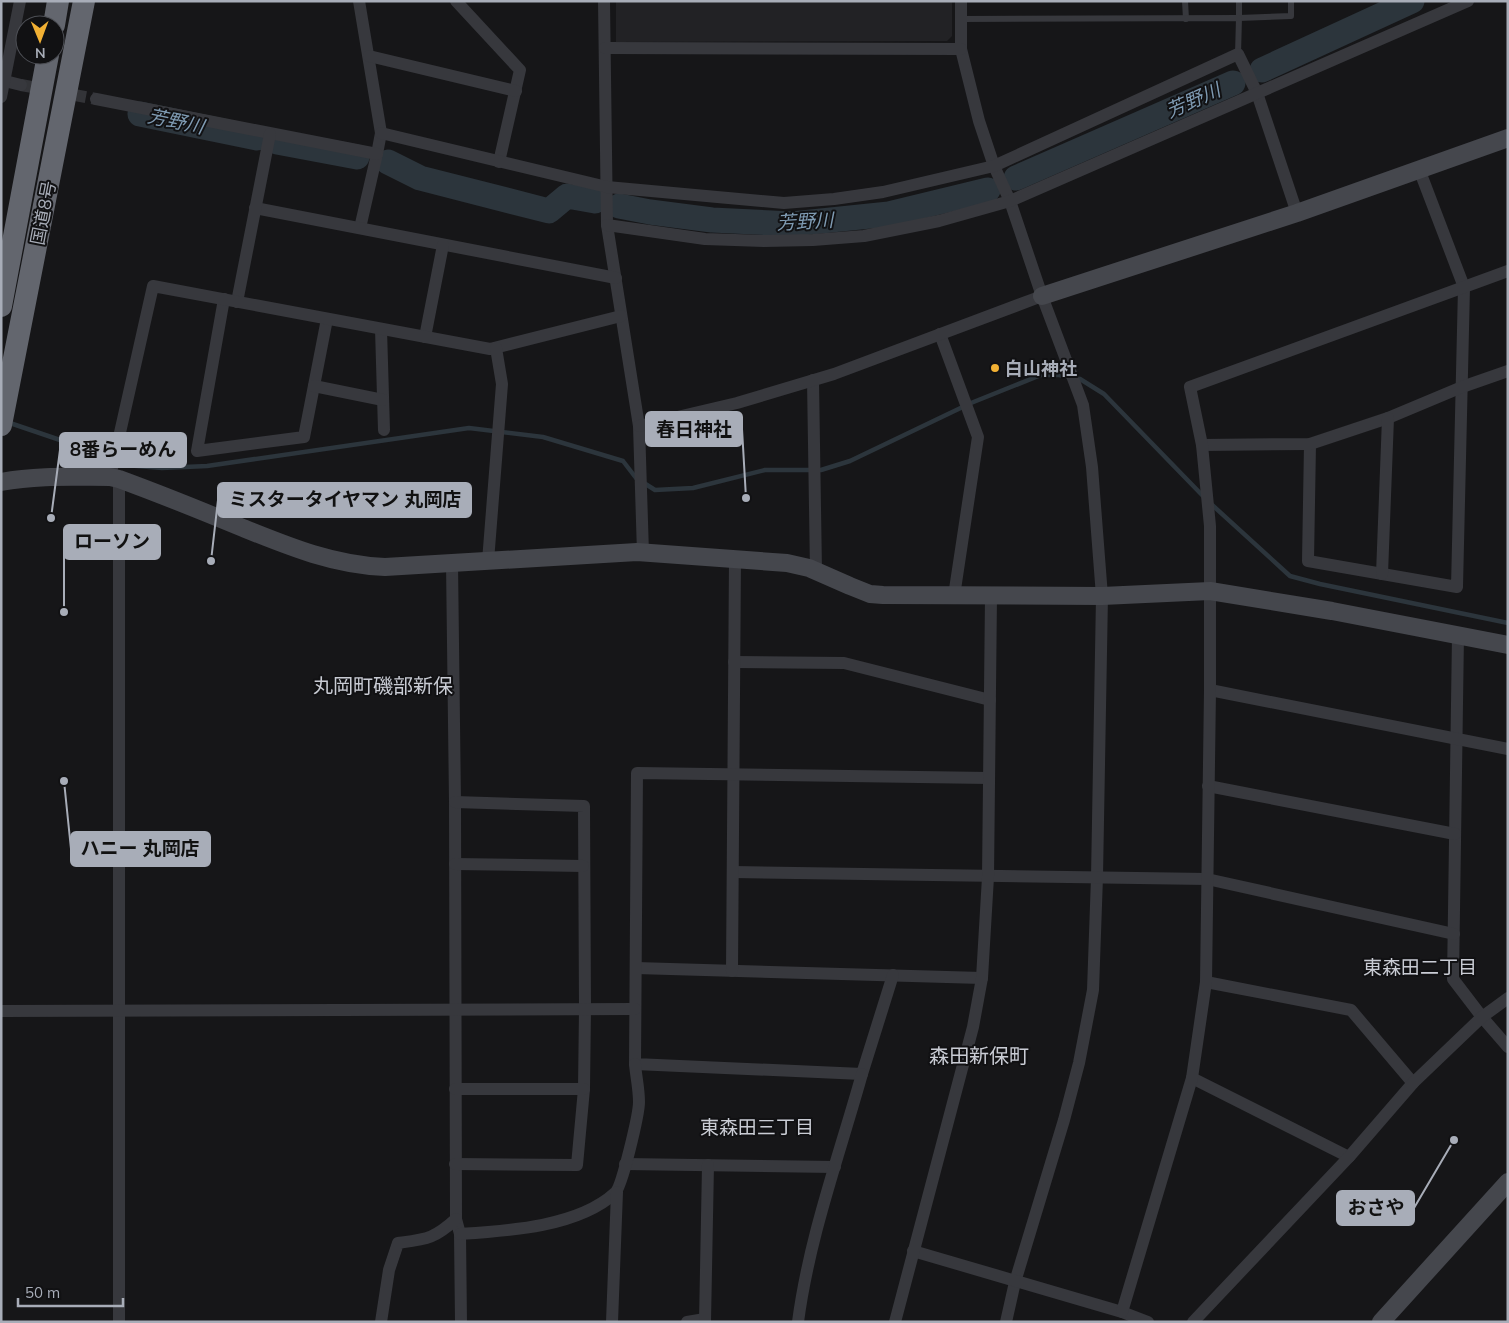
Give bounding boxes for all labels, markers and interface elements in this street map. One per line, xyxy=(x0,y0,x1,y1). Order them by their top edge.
north arrow xyxy=(15,15,65,65)
text: N xyxy=(35,44,46,62)
water label: 芳野川 xyxy=(1162,77,1226,123)
water label: 芳野川 xyxy=(146,103,208,139)
street label: 国道8号 xyxy=(26,179,60,247)
water label: 芳野川 xyxy=(776,207,836,234)
place label: 白山神社 xyxy=(1005,357,1077,380)
marker: 白山神社 xyxy=(989,362,1001,374)
callout: 春日神社 xyxy=(646,412,742,446)
text: 春日神社 xyxy=(656,417,732,441)
callout: 8番らーめん xyxy=(60,433,186,467)
text: 8番らーめん xyxy=(70,437,176,461)
callout: ミスタータイヤマン 丸岡店 xyxy=(218,483,471,517)
text: ミスタータイヤマン 丸岡店 xyxy=(229,487,461,511)
callout: ローソン xyxy=(64,525,160,559)
text: ローソン xyxy=(74,529,150,553)
district label: 丸岡町磯部新保 xyxy=(313,673,453,698)
callout: ハニー 丸岡店 xyxy=(71,832,210,866)
text: ハニー 丸岡店 xyxy=(80,836,200,860)
district label: 東森田二丁目 xyxy=(1363,955,1477,979)
district label: 森田新保町 xyxy=(929,1043,1029,1068)
district label: 東森田三丁目 xyxy=(700,1115,814,1139)
callout: おさや xyxy=(1337,1191,1414,1225)
text: おさや xyxy=(1347,1195,1405,1219)
scale bar xyxy=(18,1276,122,1308)
text: 50 m xyxy=(25,1283,60,1302)

